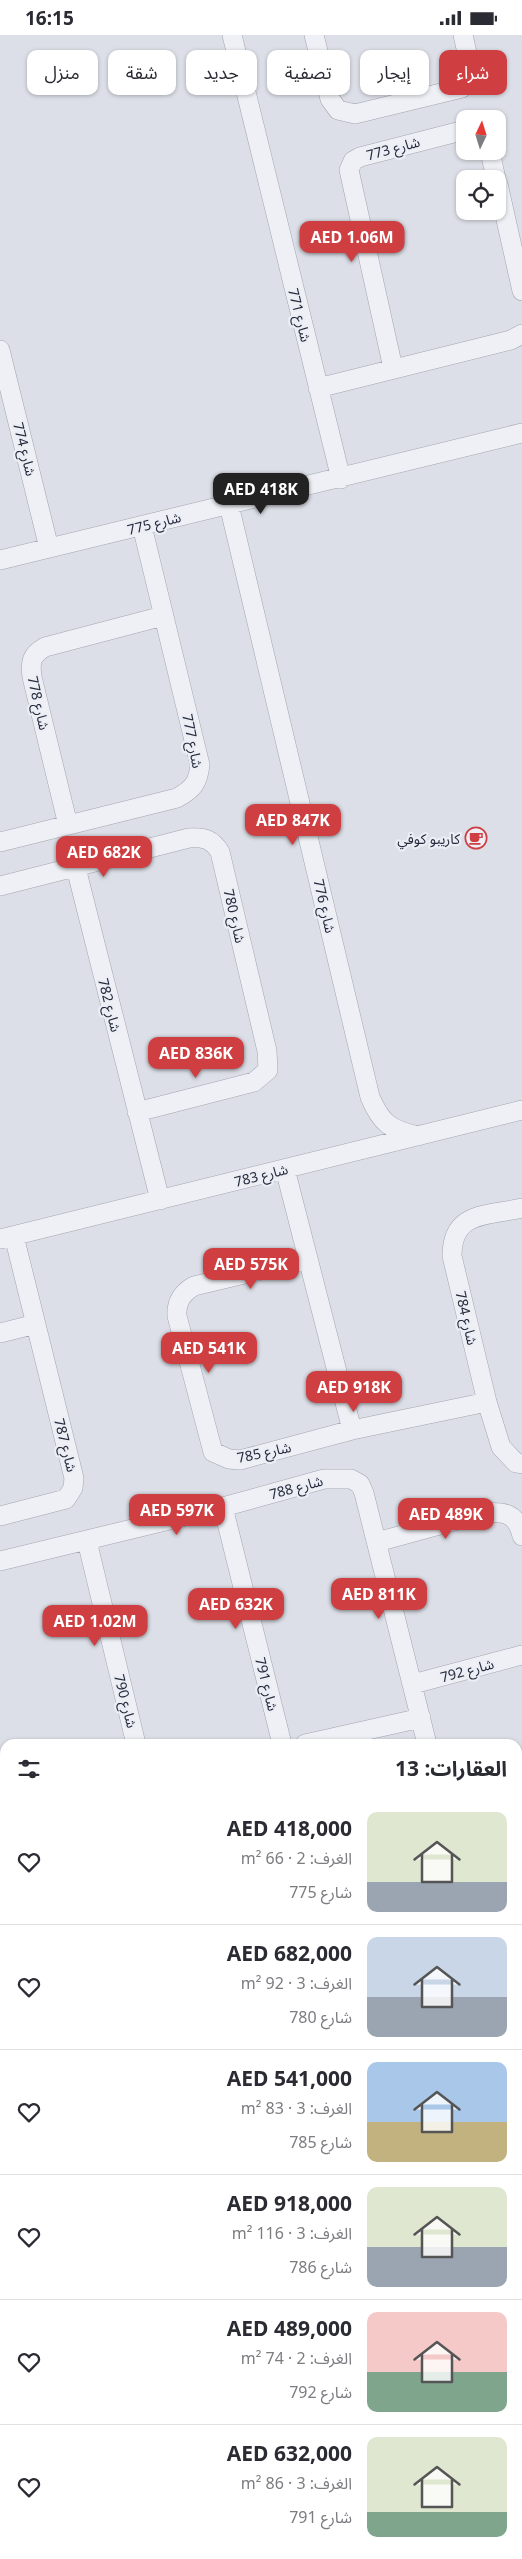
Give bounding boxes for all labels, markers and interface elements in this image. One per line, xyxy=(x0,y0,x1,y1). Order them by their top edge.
text: 16:15 xyxy=(25,5,74,31)
chip: منزل xyxy=(27,50,98,95)
chip: شقة xyxy=(108,50,176,95)
chip: جديد xyxy=(186,50,257,95)
chip: تصفية xyxy=(267,50,350,95)
chip: إيجار xyxy=(360,50,429,95)
chip: شراء xyxy=(439,50,507,95)
north arrow xyxy=(456,110,506,160)
map controls xyxy=(456,110,506,220)
street label: شارع 773 xyxy=(364,132,423,166)
button: locate xyxy=(456,170,506,220)
pin: AED 1.06M xyxy=(295,221,409,263)
text: AED 1.06M xyxy=(311,226,393,248)
street label: شارع 771 xyxy=(282,286,316,344)
street label: شارع 774 xyxy=(7,420,41,478)
pin: AED 418K xyxy=(209,473,313,515)
text: AED 418K xyxy=(224,478,298,500)
street label: شارع 775 xyxy=(125,507,183,541)
street label: شارع 778 xyxy=(22,674,54,732)
street label: شارع 777 xyxy=(176,712,208,770)
pin: AED 847K xyxy=(241,803,345,846)
text: AED 847K xyxy=(256,809,330,831)
cafe icon: كاريبو كوفي xyxy=(464,826,488,850)
place label: كاريبو كوفي xyxy=(397,829,460,850)
pin: AED 682K xyxy=(52,835,156,878)
text: AED 682K xyxy=(67,841,141,863)
street label: شارع 776 xyxy=(308,877,340,935)
street label: شارع 780 xyxy=(218,887,250,945)
street label: شارع 782 xyxy=(92,976,126,1034)
pin: AED 836K xyxy=(144,1037,248,1079)
text: AED 836K xyxy=(159,1042,233,1064)
street label: شارع 783 xyxy=(232,1159,290,1193)
pin: AED 575K xyxy=(199,1247,303,1290)
text: AED 575K xyxy=(214,1253,288,1275)
street label: شارع 784 xyxy=(450,1289,482,1347)
pin: AED 541K xyxy=(157,1331,261,1374)
text: AED 541K xyxy=(172,1337,246,1359)
pin: AED 918K xyxy=(302,1371,406,1413)
text: AED 918K xyxy=(317,1376,391,1398)
street label: شارع 787 xyxy=(48,1416,82,1474)
street label: شارع 785 xyxy=(235,1437,293,1469)
street label: شارع 788 xyxy=(267,1471,326,1505)
pin: AED 597K xyxy=(125,1493,229,1536)
pin: AED 489K xyxy=(394,1497,498,1540)
text: AED 597K xyxy=(140,1499,214,1521)
text: AED 489K xyxy=(409,1503,483,1525)
pin: AED 811K xyxy=(327,1577,431,1620)
text: AED 811K xyxy=(342,1583,416,1605)
pin: AED 632K xyxy=(184,1587,288,1630)
text: AED 632K xyxy=(199,1593,273,1615)
pin: AED 1.02M xyxy=(38,1605,152,1647)
text: AED 1.02M xyxy=(54,1610,136,1632)
street label: شارع 792 xyxy=(438,1654,497,1688)
street label: شارع 791 xyxy=(249,1655,283,1713)
street label: شارع 790 xyxy=(108,1672,142,1730)
text: العقارات: 13 xyxy=(395,1754,507,1782)
icon: filters xyxy=(15,1755,43,1783)
text: AED 418,000 xyxy=(227,1814,352,1842)
icon: home xyxy=(407,1832,467,1892)
text: الغرف: 2 · 66 m² xyxy=(241,1847,352,1869)
icon: heart xyxy=(15,1848,43,1876)
text: شارع 775 xyxy=(289,1881,352,1903)
text: AED 682,000 xyxy=(227,1939,352,1967)
icon: home xyxy=(407,1957,467,2017)
text: الغرف: 3 · 92 m² xyxy=(241,1972,352,1994)
icon: heart xyxy=(15,1973,43,2001)
text: شارع 780 xyxy=(289,2006,352,2028)
text: AED 541,000 xyxy=(227,2064,352,2092)
icon: home xyxy=(407,2082,467,2142)
text: الغرف: 3 · 83 m² xyxy=(241,2097,352,2119)
icon: heart xyxy=(15,2098,43,2126)
text: شارع 785 xyxy=(289,2131,352,2153)
text: AED 918,000 xyxy=(227,2189,352,2217)
icon: home xyxy=(407,2207,467,2267)
text: الغرف: 3 · 116 m² xyxy=(232,2222,352,2244)
icon: heart xyxy=(15,2223,43,2251)
text: شارع 786 xyxy=(289,2256,352,2278)
text: AED 489,000 xyxy=(227,2314,352,2342)
icon: home xyxy=(407,2332,467,2392)
text: الغرف: 2 · 74 m² xyxy=(241,2347,352,2369)
icon: heart xyxy=(15,2348,43,2376)
text: شارع 792 xyxy=(289,2381,352,2403)
text: AED 632,000 xyxy=(227,2439,352,2467)
icon: home xyxy=(407,2457,467,2517)
text: الغرف: 3 · 86 m² xyxy=(241,2472,352,2494)
icon: heart xyxy=(15,2473,43,2501)
text: شارع 791 xyxy=(289,2506,352,2528)

